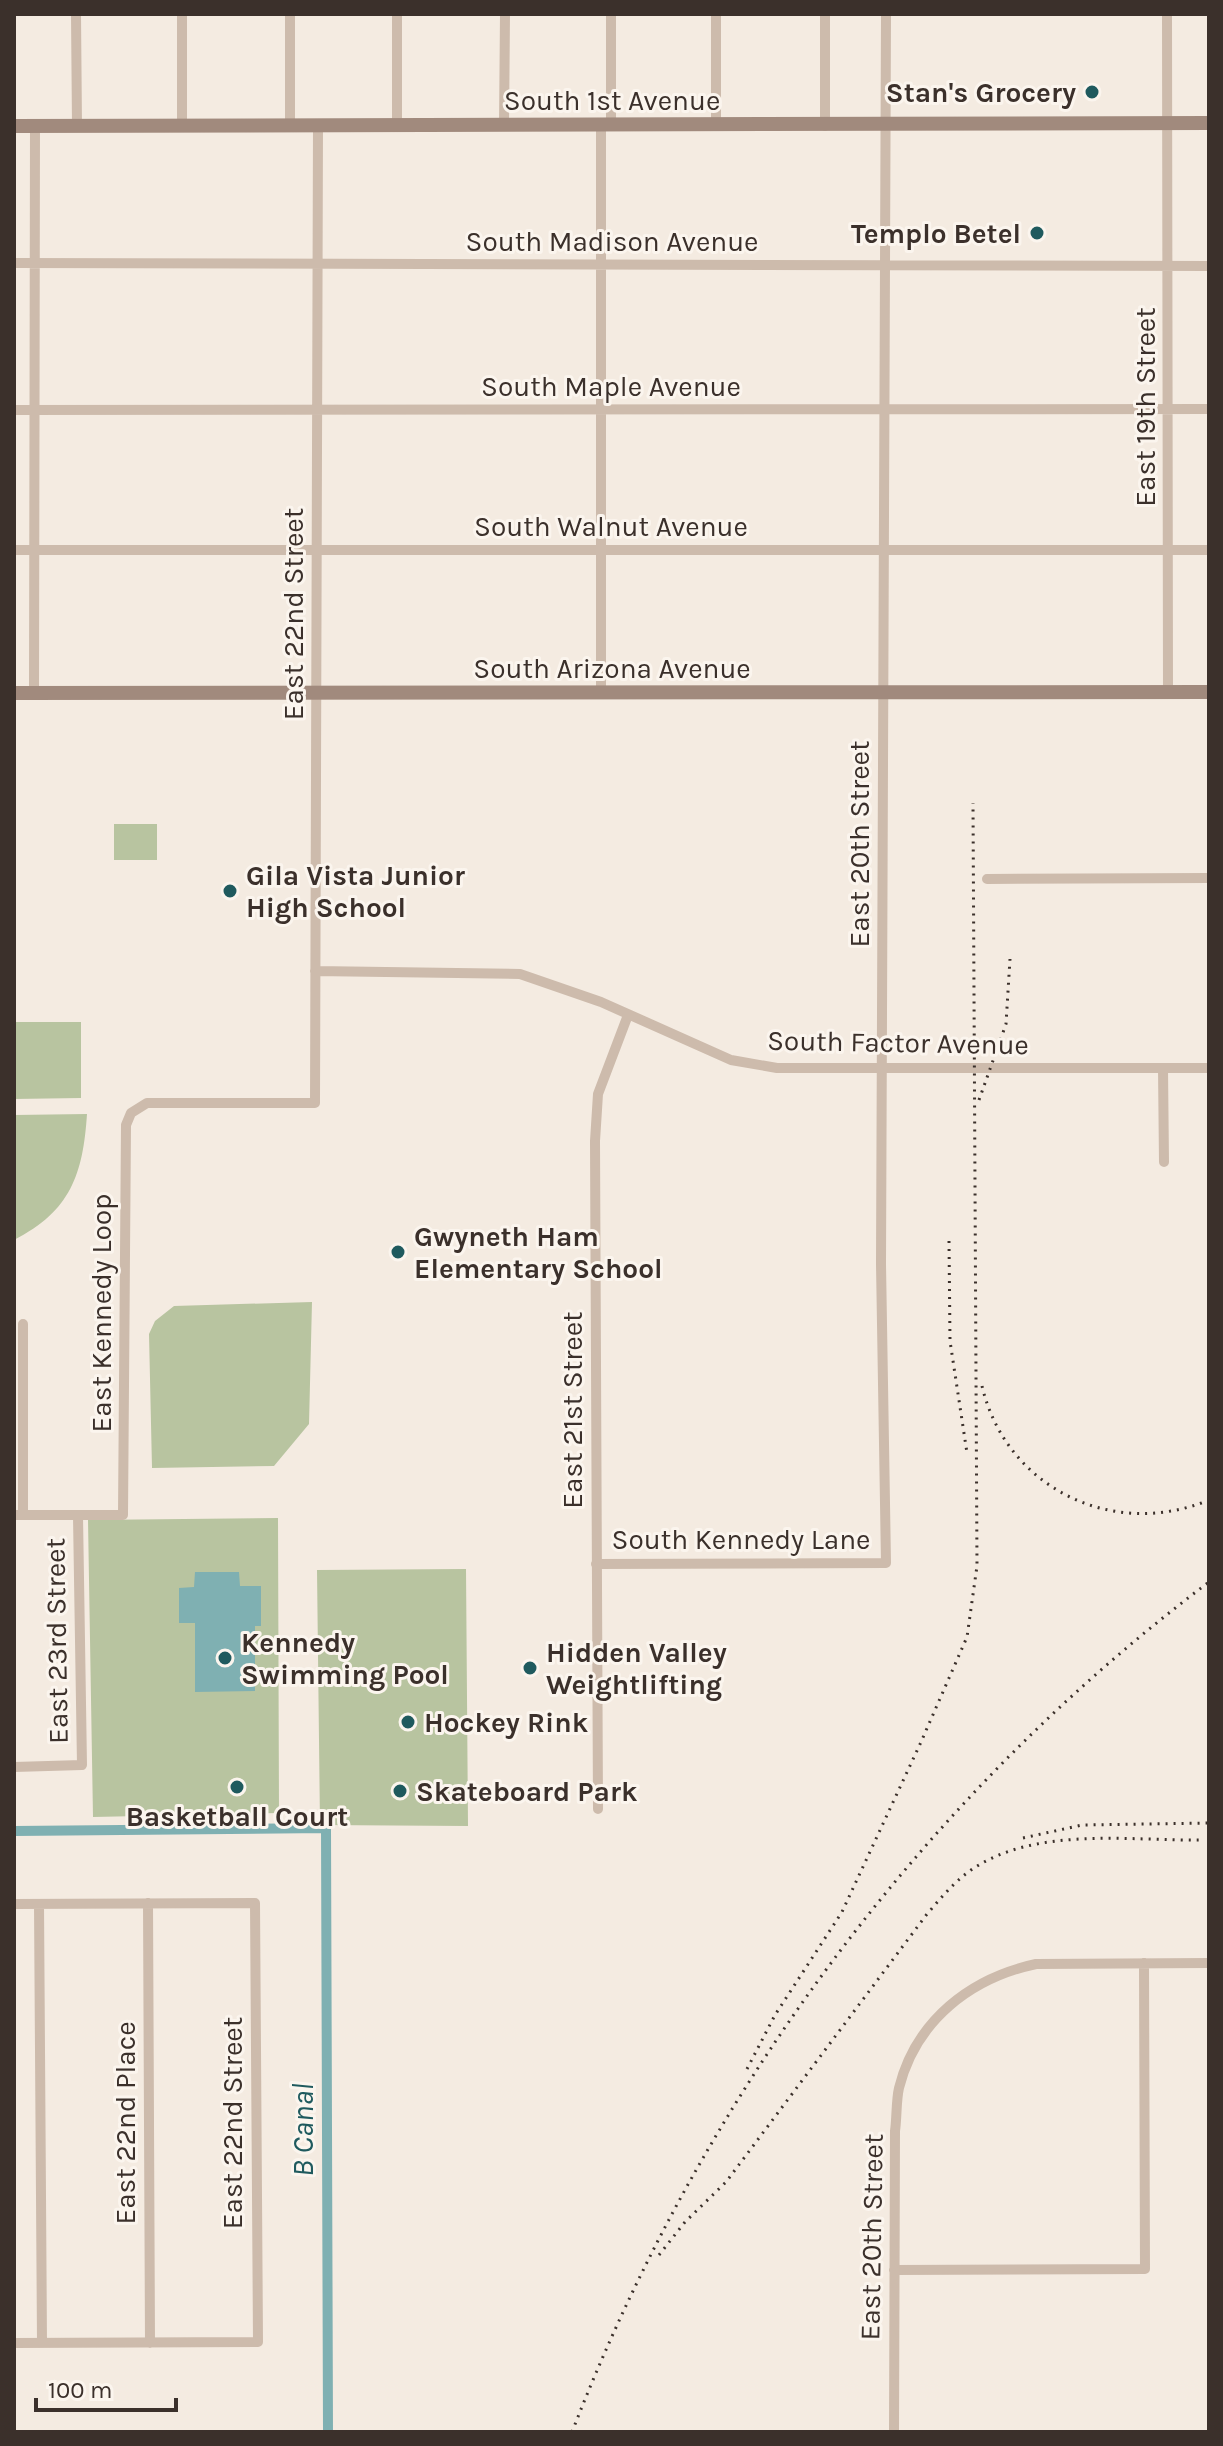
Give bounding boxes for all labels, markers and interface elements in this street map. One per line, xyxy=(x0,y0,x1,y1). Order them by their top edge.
place label: Stan's Grocery xyxy=(886,76,1076,109)
marker: Stan's Grocery xyxy=(1083,83,1101,101)
street label: South 1st Avenue xyxy=(504,84,720,117)
place label: Templo Betel xyxy=(851,217,1021,250)
marker: Templo Betel xyxy=(1028,224,1046,242)
street label: South Madison Avenue xyxy=(465,225,759,258)
street label: East 19th Street xyxy=(1129,307,1162,507)
street label: South Maple Avenue xyxy=(481,370,741,403)
street label: East 22nd Street xyxy=(277,508,310,720)
street label: South Walnut Avenue xyxy=(474,510,748,543)
street label: South Arizona Avenue xyxy=(473,652,751,685)
street label: East 20th Street xyxy=(843,741,876,947)
place label: Gila Vista Junior High School xyxy=(246,859,465,924)
marker: Gila Vista Junior High School xyxy=(221,882,239,900)
street label: South Factor Avenue xyxy=(767,1024,1029,1061)
street label: East Kennedy Loop xyxy=(85,1194,118,1432)
place label: Gwyneth Ham Elementary School xyxy=(414,1220,663,1285)
marker: Gwyneth Ham Elementary School xyxy=(389,1243,407,1261)
street label: East 21st Street xyxy=(556,1311,589,1509)
street label: South Kennedy Lane xyxy=(612,1523,870,1556)
street label: East 23rd Street xyxy=(38,1538,75,1744)
place label: Kennedy Swimming Pool xyxy=(241,1626,449,1691)
place label: Hidden Valley Weightlifting xyxy=(546,1636,727,1701)
marker: Kennedy Swimming Pool xyxy=(216,1649,234,1667)
marker: Hidden Valley Weightlifting xyxy=(521,1659,539,1677)
place label: Hockey Rink xyxy=(424,1706,589,1739)
marker: Hockey Rink xyxy=(399,1713,417,1731)
place label: Skateboard Park xyxy=(416,1775,638,1808)
marker: Basketball Court xyxy=(228,1778,246,1796)
marker: Skateboard Park xyxy=(391,1782,409,1800)
place label: Basketball Court xyxy=(126,1800,348,1833)
street label: East 22nd Street xyxy=(216,2017,249,2229)
street label: East 22nd Place xyxy=(109,2021,142,2225)
water label: B Canal xyxy=(285,2083,321,2177)
street label: East 20th Street xyxy=(853,2133,890,2341)
scale bar xyxy=(36,2362,176,2412)
text: 100 m xyxy=(48,2376,113,2404)

